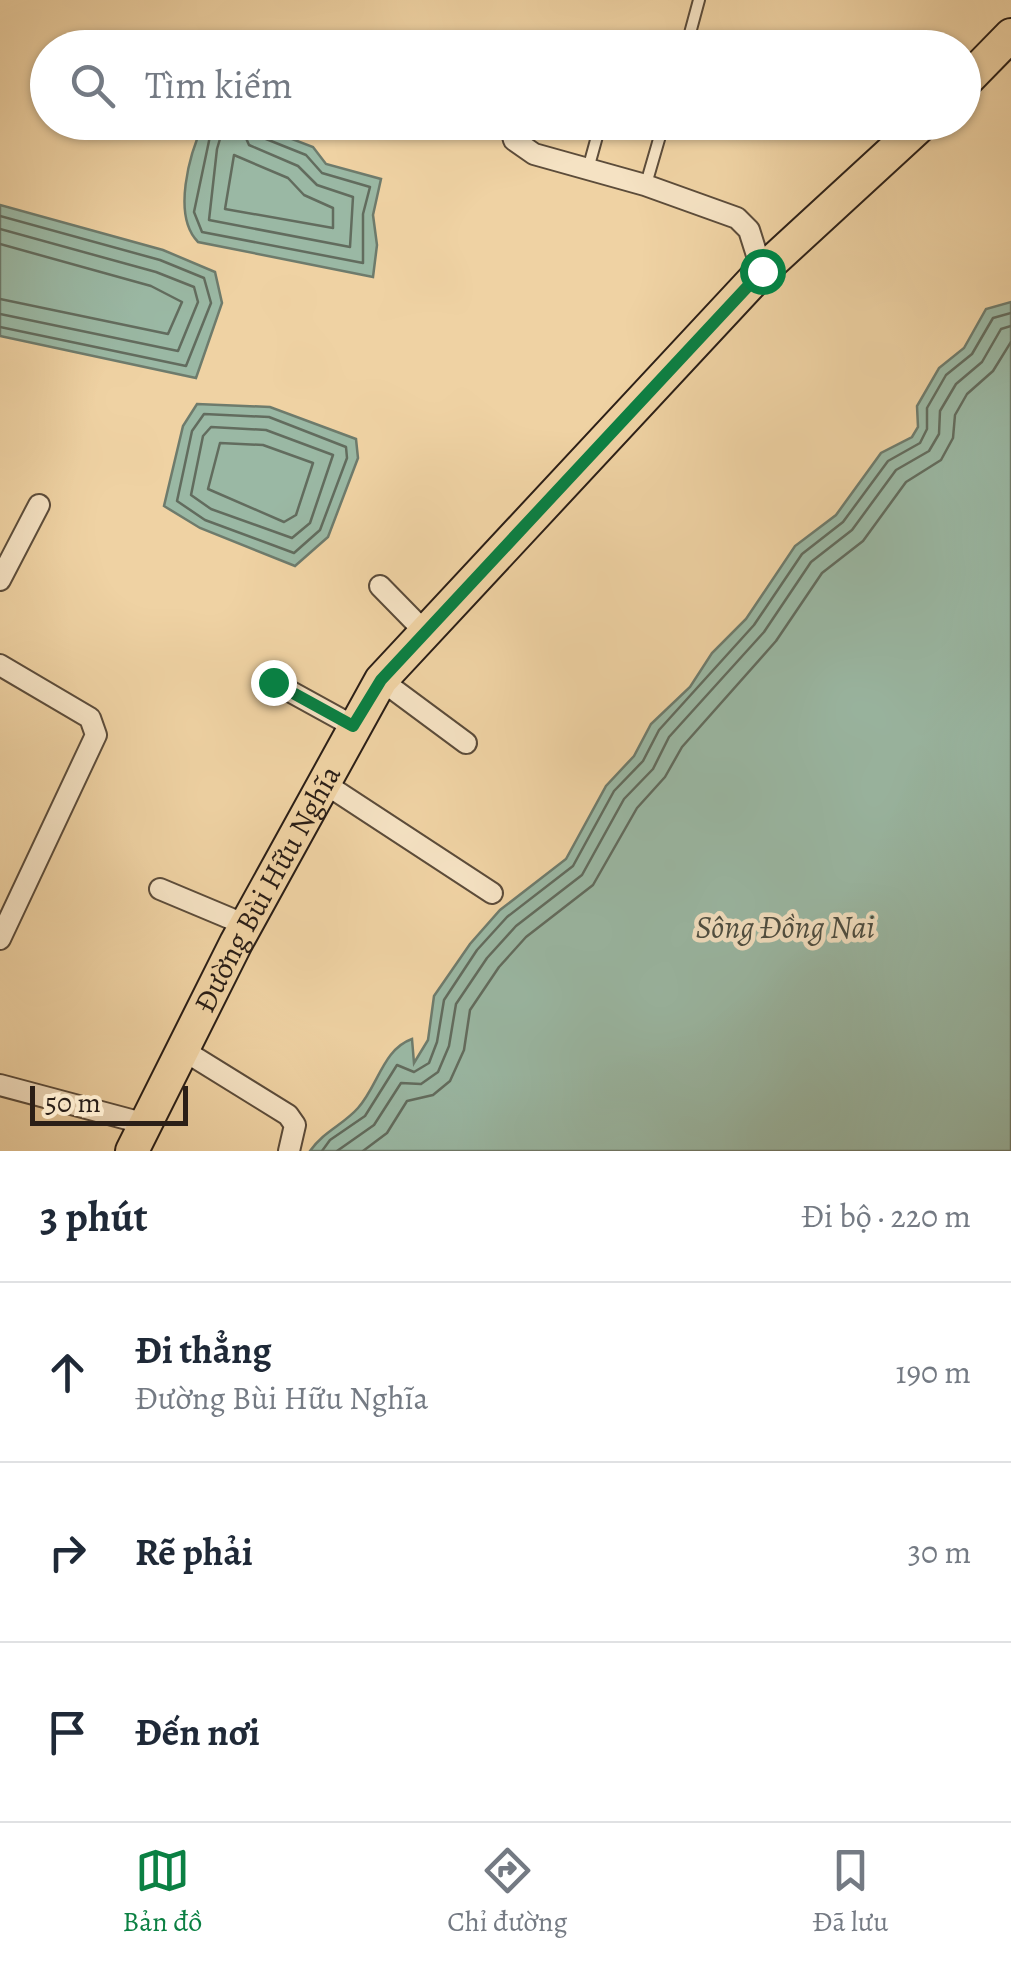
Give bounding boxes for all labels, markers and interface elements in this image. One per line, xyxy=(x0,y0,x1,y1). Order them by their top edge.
search box xyxy=(30,30,981,140)
icon: search xyxy=(65,58,120,113)
text: Tìm kiếm xyxy=(145,59,293,111)
route start xyxy=(740,249,786,295)
route end xyxy=(251,660,297,706)
street label: Đường Bùi Hữu Nghĩa xyxy=(184,758,350,1019)
water label: Sông Đồng Nai xyxy=(695,905,875,949)
scale bar xyxy=(30,1081,188,1126)
text: 50 m xyxy=(45,1084,101,1122)
text: 3 phút xyxy=(40,1188,148,1245)
text: Đi bộ · 220 m xyxy=(801,1194,971,1238)
text: Đi thẳng xyxy=(135,1324,272,1376)
icon: ahead xyxy=(40,1345,95,1400)
text: 190 m xyxy=(895,1350,971,1394)
text: Đường Bùi Hữu Nghĩa xyxy=(135,1376,429,1420)
icon: right xyxy=(40,1525,95,1580)
text: Rẽ phải xyxy=(135,1526,253,1578)
text: 30 m xyxy=(908,1530,971,1574)
icon: arrive xyxy=(40,1705,95,1760)
text: Đến nơi xyxy=(135,1706,260,1758)
tab: Bản đồ xyxy=(123,1843,202,1941)
tab: Chỉ đường xyxy=(447,1843,567,1941)
tab: Đã lưu xyxy=(812,1843,888,1941)

